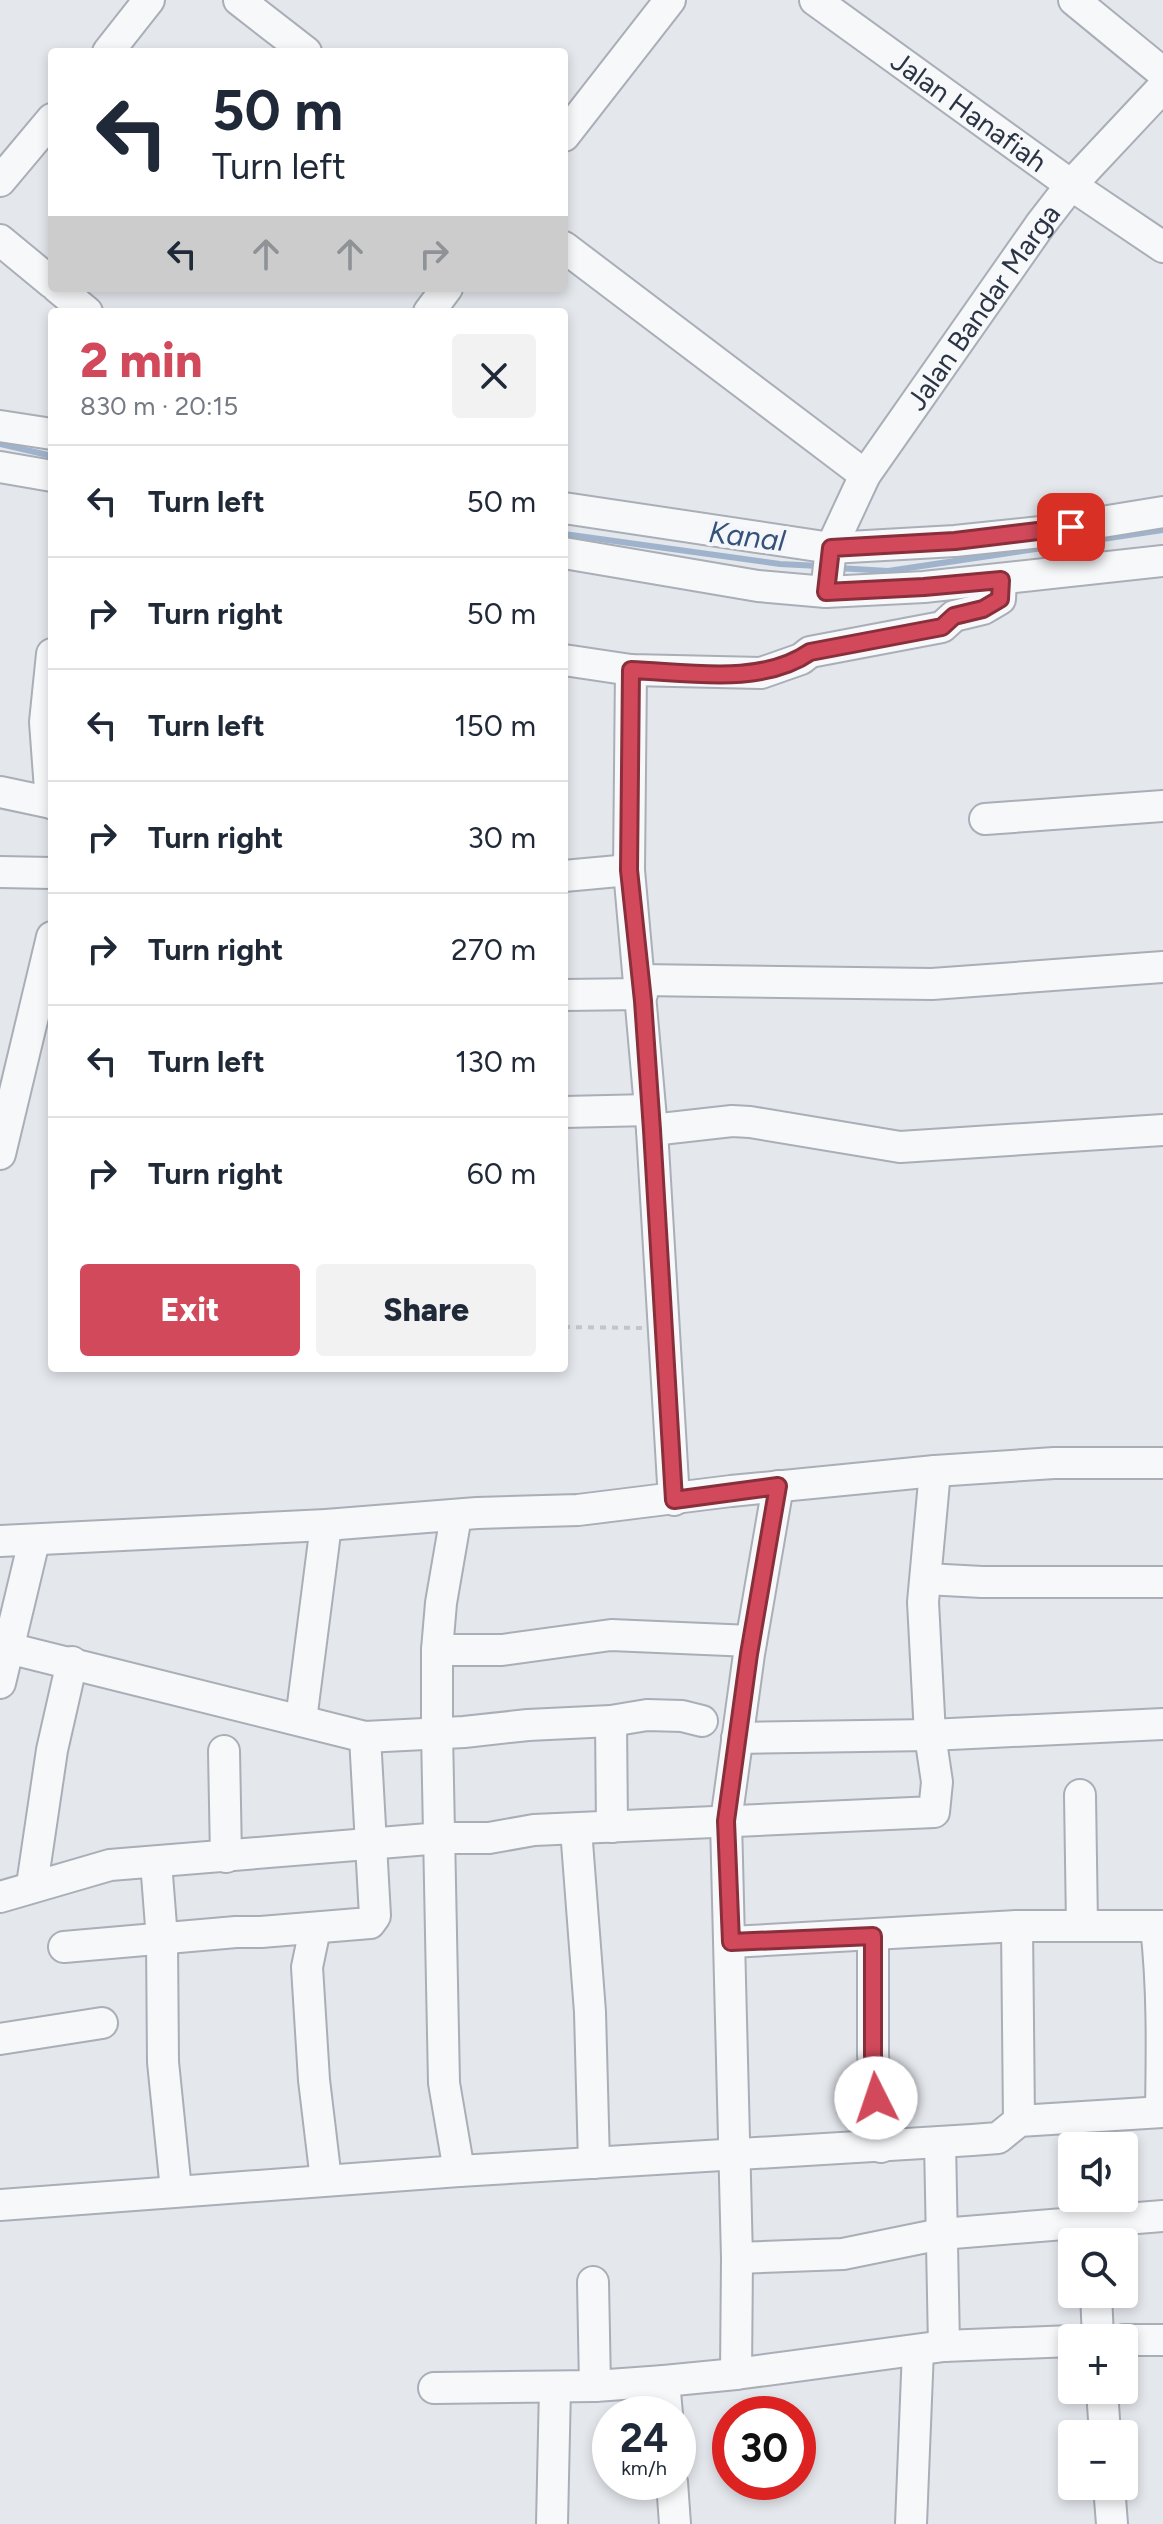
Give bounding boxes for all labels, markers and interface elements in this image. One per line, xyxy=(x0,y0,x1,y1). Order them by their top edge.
street label: Jalan Hanafiah xyxy=(885,44,1053,179)
text: 50 m xyxy=(212,77,343,144)
icon: left xyxy=(80,80,184,184)
text: Turn left xyxy=(212,145,346,188)
street label: Jalan Bandar Marga xyxy=(899,197,1067,417)
icon: left xyxy=(160,232,204,276)
icon: ahead xyxy=(244,232,288,276)
icon: ahead xyxy=(328,232,372,276)
icon: right xyxy=(412,232,456,276)
text: 2 min xyxy=(80,331,203,389)
button: close xyxy=(452,334,536,418)
text: 830 m · 20:15 xyxy=(80,390,238,422)
icon: left xyxy=(80,479,124,523)
text: Turn left xyxy=(148,483,265,520)
text: 50 m xyxy=(467,483,536,520)
pin xyxy=(1037,493,1105,561)
icon: arrive xyxy=(1049,505,1093,549)
water label: Kanal xyxy=(707,513,788,559)
icon: right xyxy=(80,591,124,635)
text: Turn right xyxy=(148,595,283,632)
text: 50 m xyxy=(467,595,536,632)
icon: left xyxy=(80,703,124,747)
text: Turn left xyxy=(148,707,265,744)
text: 150 m xyxy=(454,707,536,744)
icon: right xyxy=(80,815,124,859)
text: Turn right xyxy=(148,819,283,856)
text: 30 m xyxy=(468,819,536,856)
icon: right xyxy=(80,927,124,971)
text: Turn right xyxy=(148,931,283,968)
text: 270 m xyxy=(451,931,536,968)
icon: left xyxy=(80,1039,124,1083)
text: Turn left xyxy=(148,1043,265,1080)
text: 130 m xyxy=(455,1043,536,1080)
icon: right xyxy=(80,1151,124,1195)
text: Turn right xyxy=(148,1155,283,1192)
text: 60 m xyxy=(467,1155,536,1192)
button: Exit xyxy=(80,1264,300,1356)
button: Share xyxy=(316,1264,536,1356)
position arrow xyxy=(834,2056,918,2140)
map controls xyxy=(1058,2132,1138,2500)
button: sound xyxy=(1058,2132,1138,2212)
button: search xyxy=(1058,2228,1138,2308)
button: + xyxy=(1058,2324,1138,2404)
speed limit sign: 30 xyxy=(712,2396,816,2500)
text: 24 xyxy=(620,2414,668,2462)
button: − xyxy=(1058,2420,1138,2500)
text: km/h xyxy=(621,2456,667,2480)

